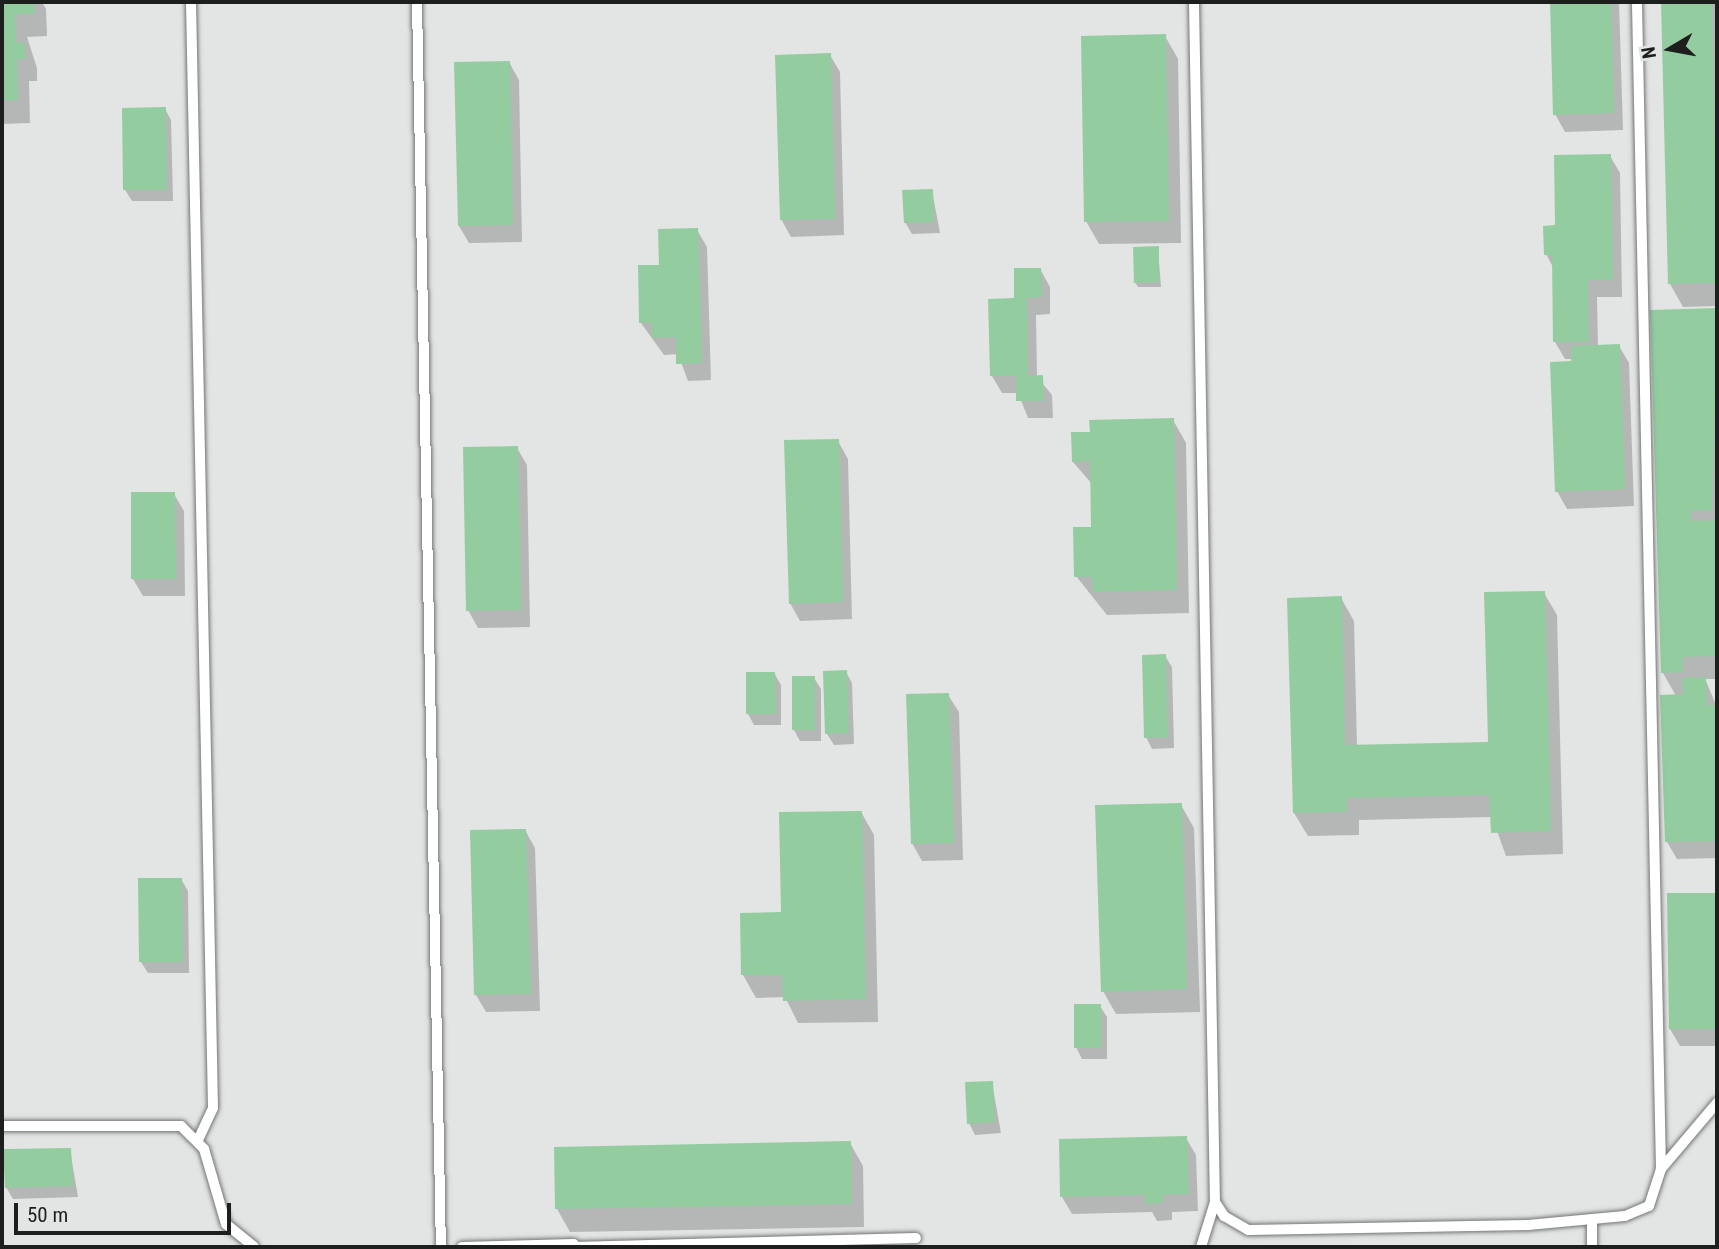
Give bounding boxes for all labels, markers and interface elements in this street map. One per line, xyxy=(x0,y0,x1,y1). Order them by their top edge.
north arrow xyxy=(1635,14,1705,84)
text: N xyxy=(1636,45,1661,60)
scale bar xyxy=(18,1190,234,1234)
text: 50 m xyxy=(27,1203,68,1227)

